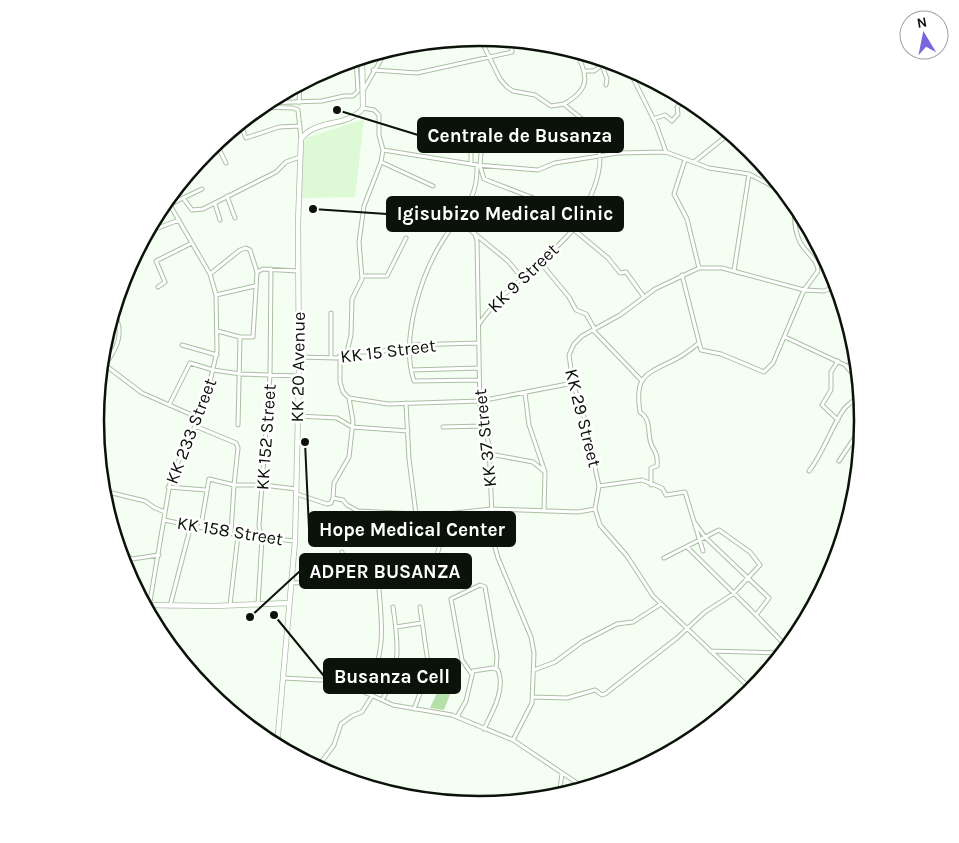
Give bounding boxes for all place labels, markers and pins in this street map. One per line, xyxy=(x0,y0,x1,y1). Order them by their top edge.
callout: Centrale de Busanza xyxy=(418,118,623,152)
callout: Igisubizo Medical Clinic xyxy=(387,197,623,231)
callout: Hope Medical Center xyxy=(309,512,515,546)
callout: ADPER BUSANZA xyxy=(300,554,471,588)
callout: Busanza Cell xyxy=(324,659,460,693)

